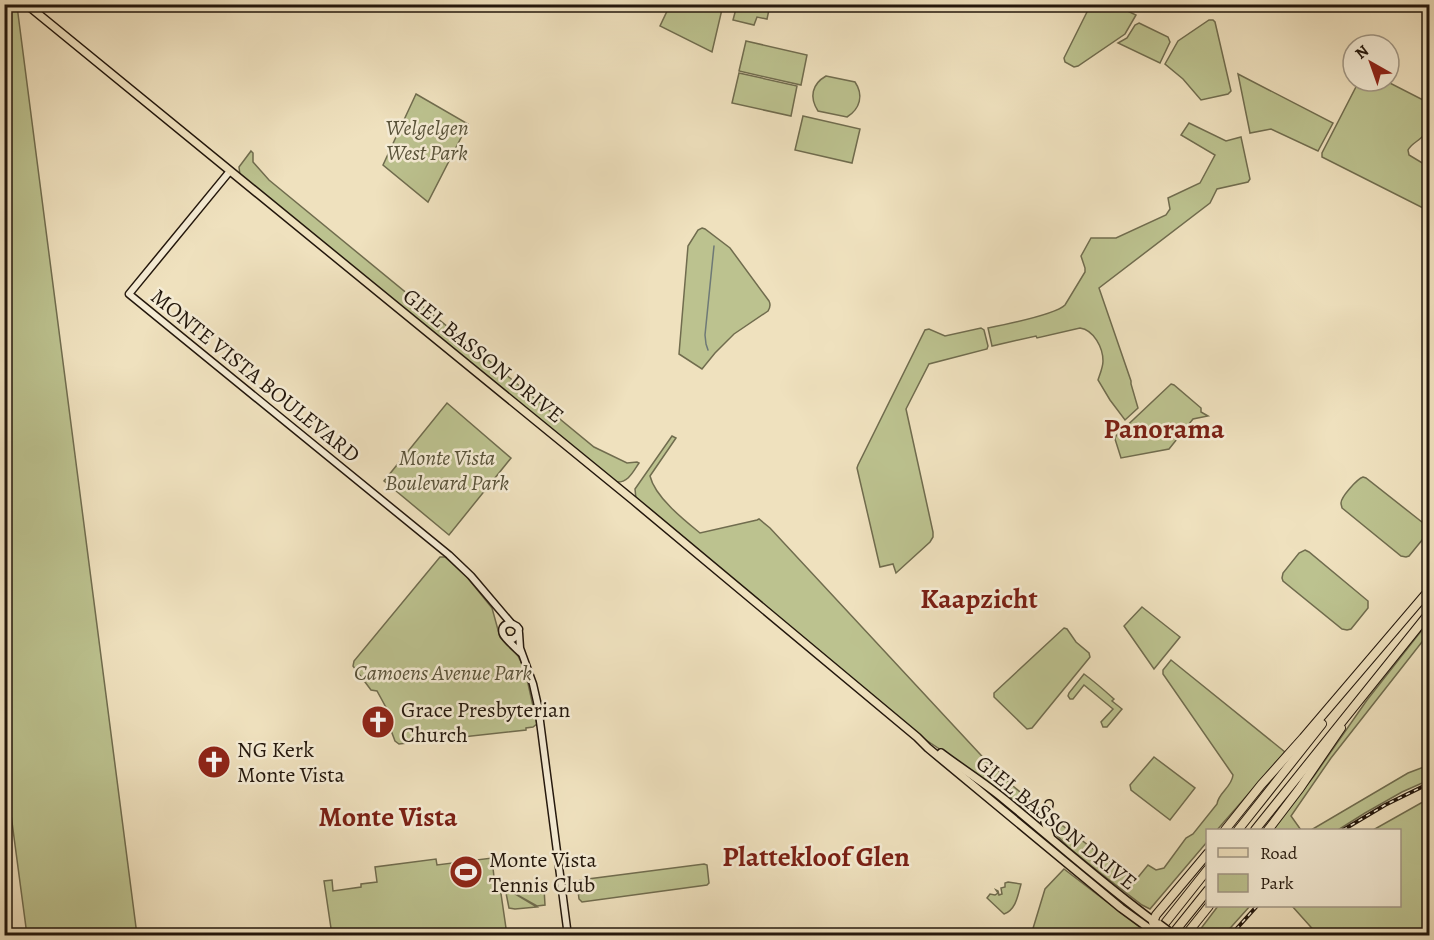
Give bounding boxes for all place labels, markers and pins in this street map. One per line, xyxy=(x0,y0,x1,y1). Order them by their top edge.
place label: Grace Presbyterian Church xyxy=(401,695,570,750)
church icon: Grace Presbyterian Church xyxy=(360,704,396,740)
place label: NG Kerk Monte Vista xyxy=(237,735,346,790)
church icon: NG Kerk Monte Vista xyxy=(196,744,232,780)
place label: Monte Vista Tennis Club xyxy=(489,845,598,900)
sports icon: Monte Vista Tennis Club xyxy=(448,854,484,890)

